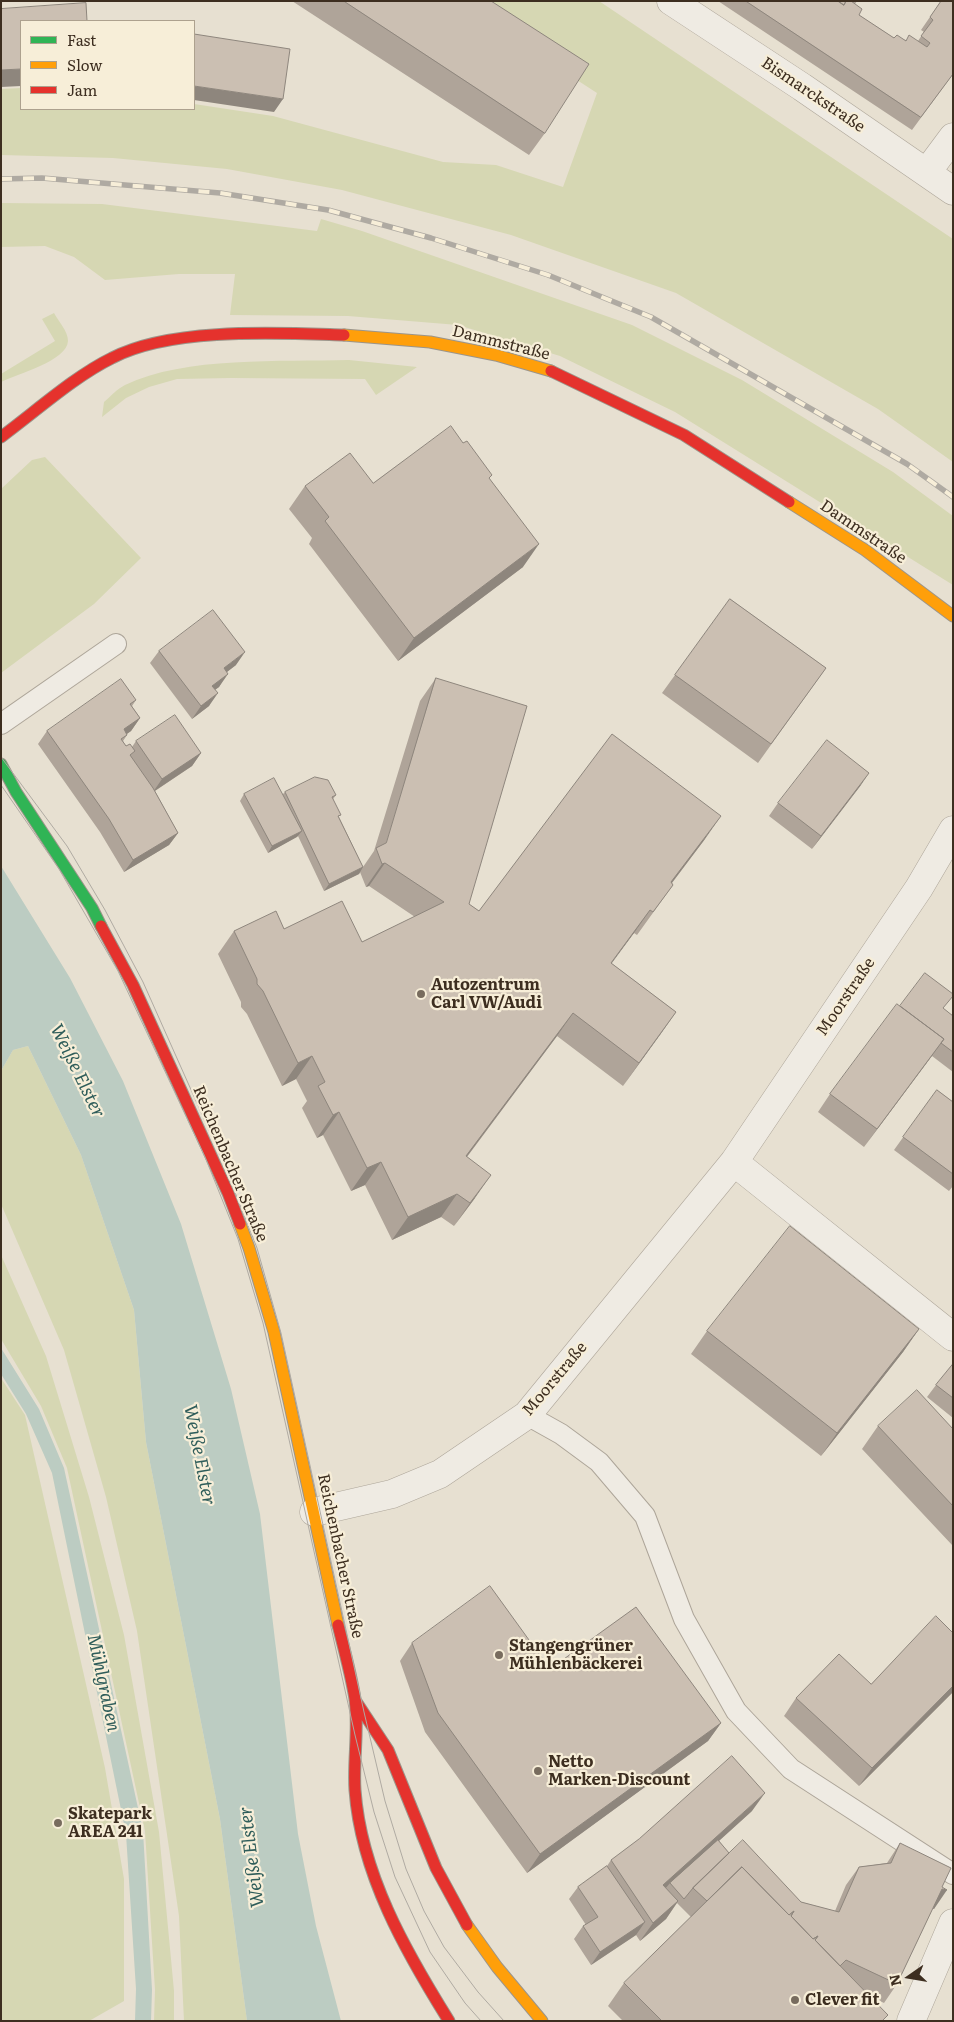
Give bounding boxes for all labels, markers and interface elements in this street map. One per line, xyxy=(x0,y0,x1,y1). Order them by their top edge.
legend xyxy=(20,20,195,110)
text: Fast xyxy=(67,28,96,51)
text: Slow xyxy=(67,53,102,76)
street label: Bismarckstraße xyxy=(758,53,868,137)
text: Jam xyxy=(67,78,97,101)
street label: Dammstraße xyxy=(450,322,552,364)
street label: Dammstraße xyxy=(816,496,910,568)
street label: Moorstraße xyxy=(813,954,879,1040)
place label: Autozentrum Carl VW/Audi xyxy=(431,975,542,1013)
marker: Autozentrum Carl VW/Audi xyxy=(415,988,427,1000)
water label: Weiße Elster xyxy=(45,1021,109,1121)
street label: Reichenbacher Straße xyxy=(188,1083,272,1245)
street label: Moorstraße xyxy=(519,1338,591,1420)
water label: Weiße Elster xyxy=(179,1403,219,1507)
street label: Reichenbacher Straße xyxy=(313,1472,367,1640)
water label: Mühlgraben xyxy=(82,1632,124,1734)
place label: Stangengrüner Mühlenbäckerei xyxy=(509,1636,643,1674)
marker: Stangengrüner Mühlenbäckerei xyxy=(493,1649,505,1661)
place label: Netto Marken-Discount xyxy=(548,1752,690,1790)
marker: Netto Marken-Discount xyxy=(532,1765,544,1777)
place label: Skatepark AREA 241 xyxy=(68,1804,152,1842)
water label: Weiße Elster xyxy=(235,1805,269,1909)
marker: Skatepark AREA 241 xyxy=(52,1817,64,1829)
north arrow xyxy=(884,1952,934,2002)
text: N xyxy=(883,1972,905,1988)
place label: Clever fit xyxy=(805,1990,879,2010)
marker: Clever fit xyxy=(789,1994,801,2006)

